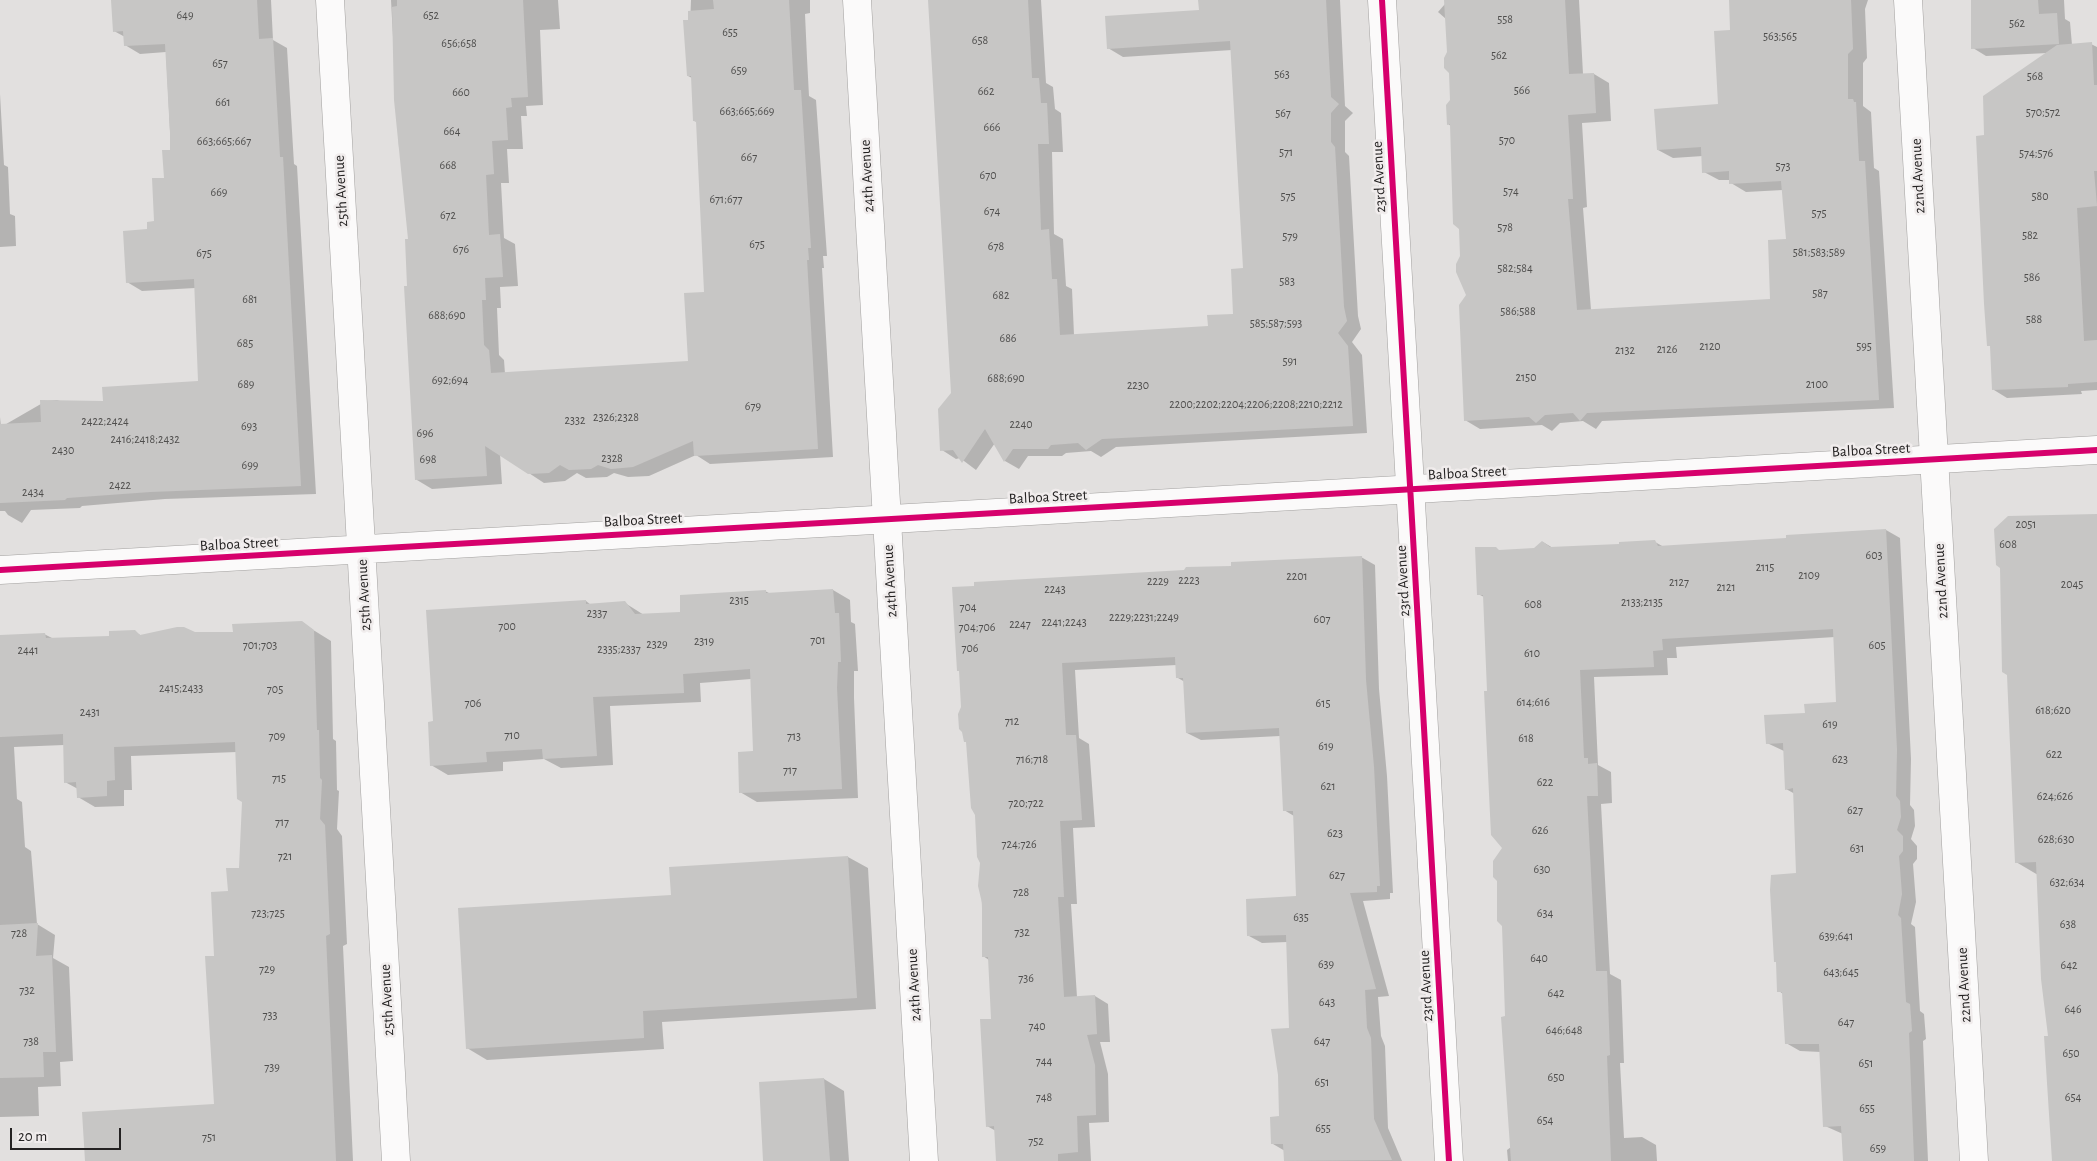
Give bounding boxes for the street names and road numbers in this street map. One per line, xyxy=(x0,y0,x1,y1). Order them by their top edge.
street label: 22nd Avenue xyxy=(1907,138,1929,214)
street label: 24th Avenue xyxy=(856,139,878,213)
street label: 23rd Avenue xyxy=(1368,141,1390,213)
street label: 25th Avenue xyxy=(330,155,352,227)
street label: Balboa Street xyxy=(1831,439,1911,461)
street label: Balboa Street xyxy=(1427,462,1507,484)
street label: Balboa Street xyxy=(1008,486,1088,508)
street label: Balboa Street xyxy=(603,509,683,531)
street label: Balboa Street xyxy=(199,533,279,555)
street label: 22nd Avenue xyxy=(1930,543,1952,619)
street label: 24th Avenue xyxy=(879,544,901,618)
street label: 23rd Avenue xyxy=(1392,545,1414,617)
street label: 25th Avenue xyxy=(353,559,375,631)
street label: 22nd Avenue xyxy=(1953,947,1975,1023)
street label: 24th Avenue xyxy=(903,948,925,1022)
street label: 23rd Avenue xyxy=(1415,950,1437,1022)
street label: 25th Avenue xyxy=(376,964,398,1036)

